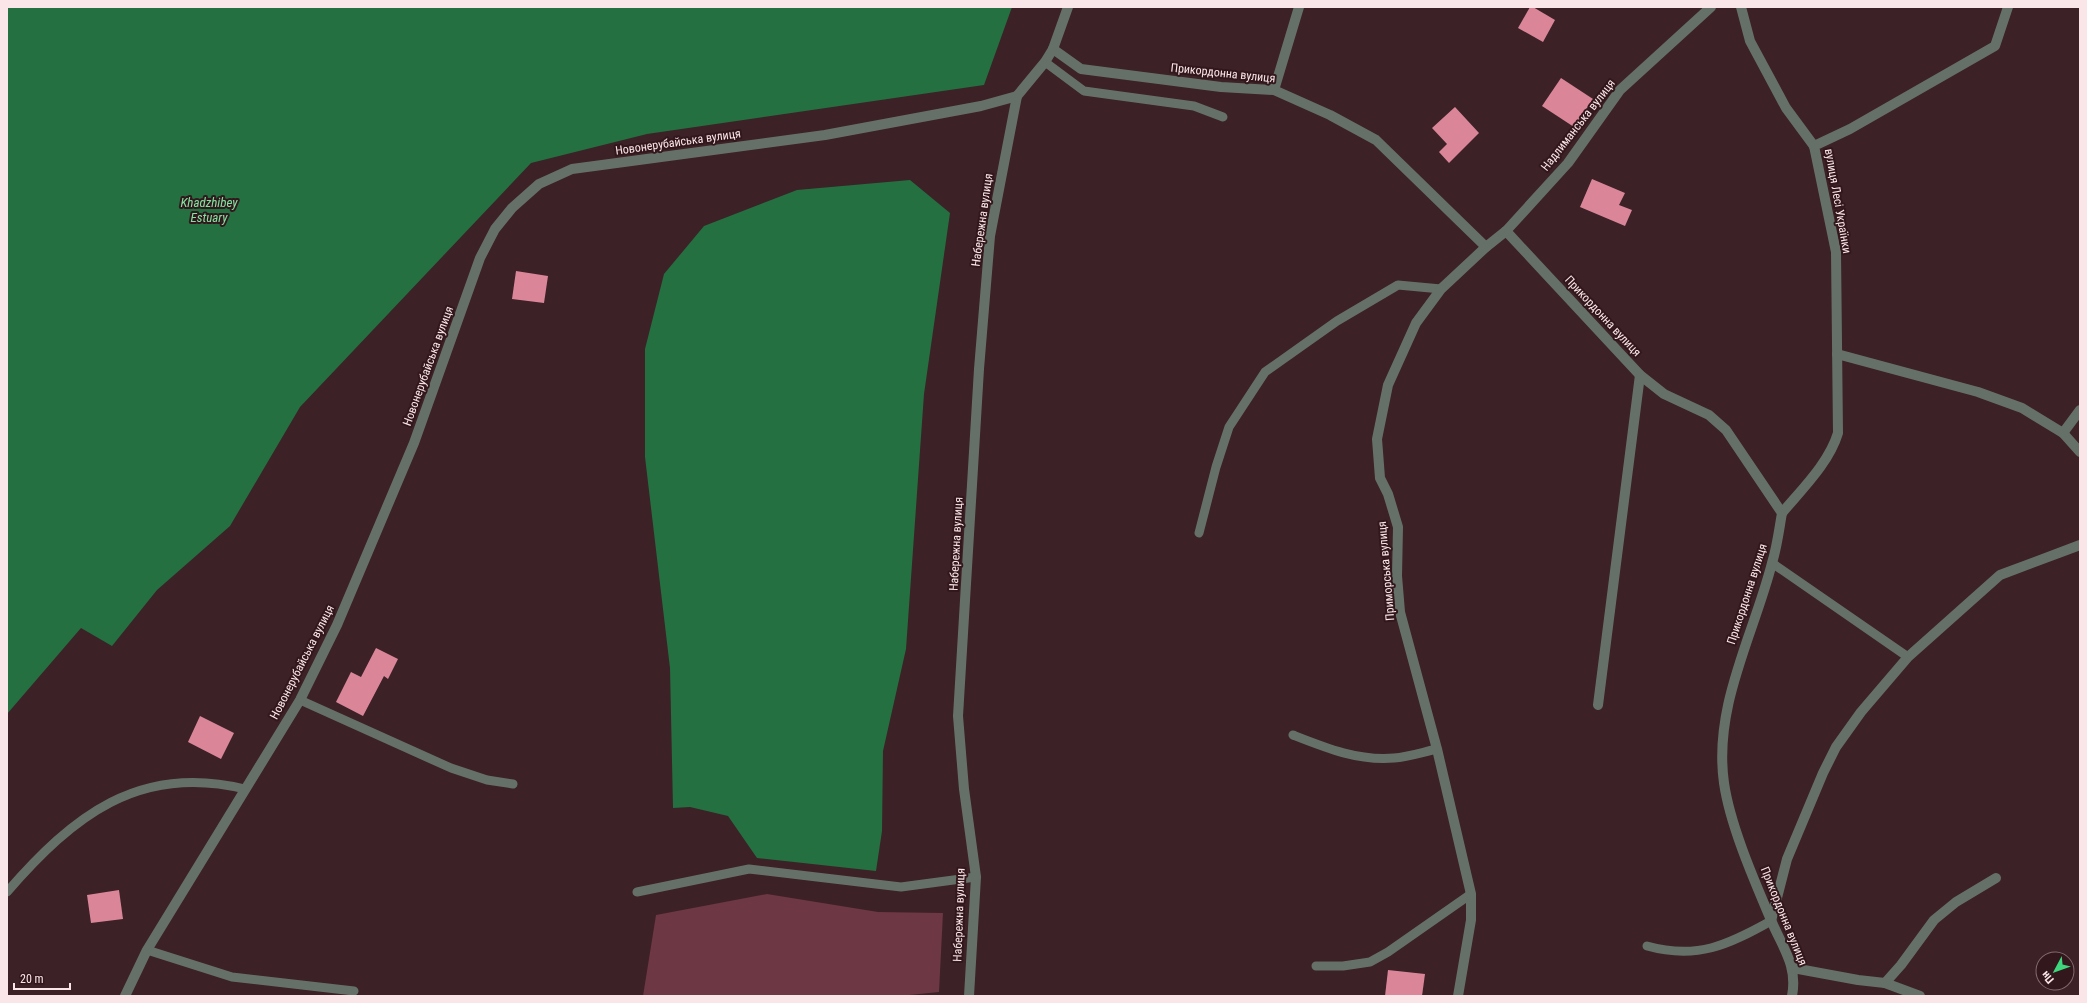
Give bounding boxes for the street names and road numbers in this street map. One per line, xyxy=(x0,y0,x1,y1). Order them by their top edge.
street label: Прикордонна вулиця xyxy=(1170,61,1276,85)
street label: Надлиманська вулиця xyxy=(1538,77,1618,173)
street label: Новонерубайська вулиця xyxy=(614,126,742,158)
street label: вулиця Лесі Українки xyxy=(1822,148,1854,254)
street label: Набережна вулиця xyxy=(969,173,995,267)
street label: Прикордонна вулиця xyxy=(1562,273,1644,359)
street label: Новонерубайська вулиця xyxy=(400,304,456,428)
street label: Набережна вулиця xyxy=(947,497,965,591)
street label: Приморська вулиця xyxy=(1375,521,1397,621)
street label: Прикордонна вулиця xyxy=(1724,542,1770,646)
street label: Новонерубайська вулиця xyxy=(267,602,337,722)
street label: Прикордонна вулиця xyxy=(1758,865,1810,967)
street label: Набережна вулиця xyxy=(950,868,968,962)

